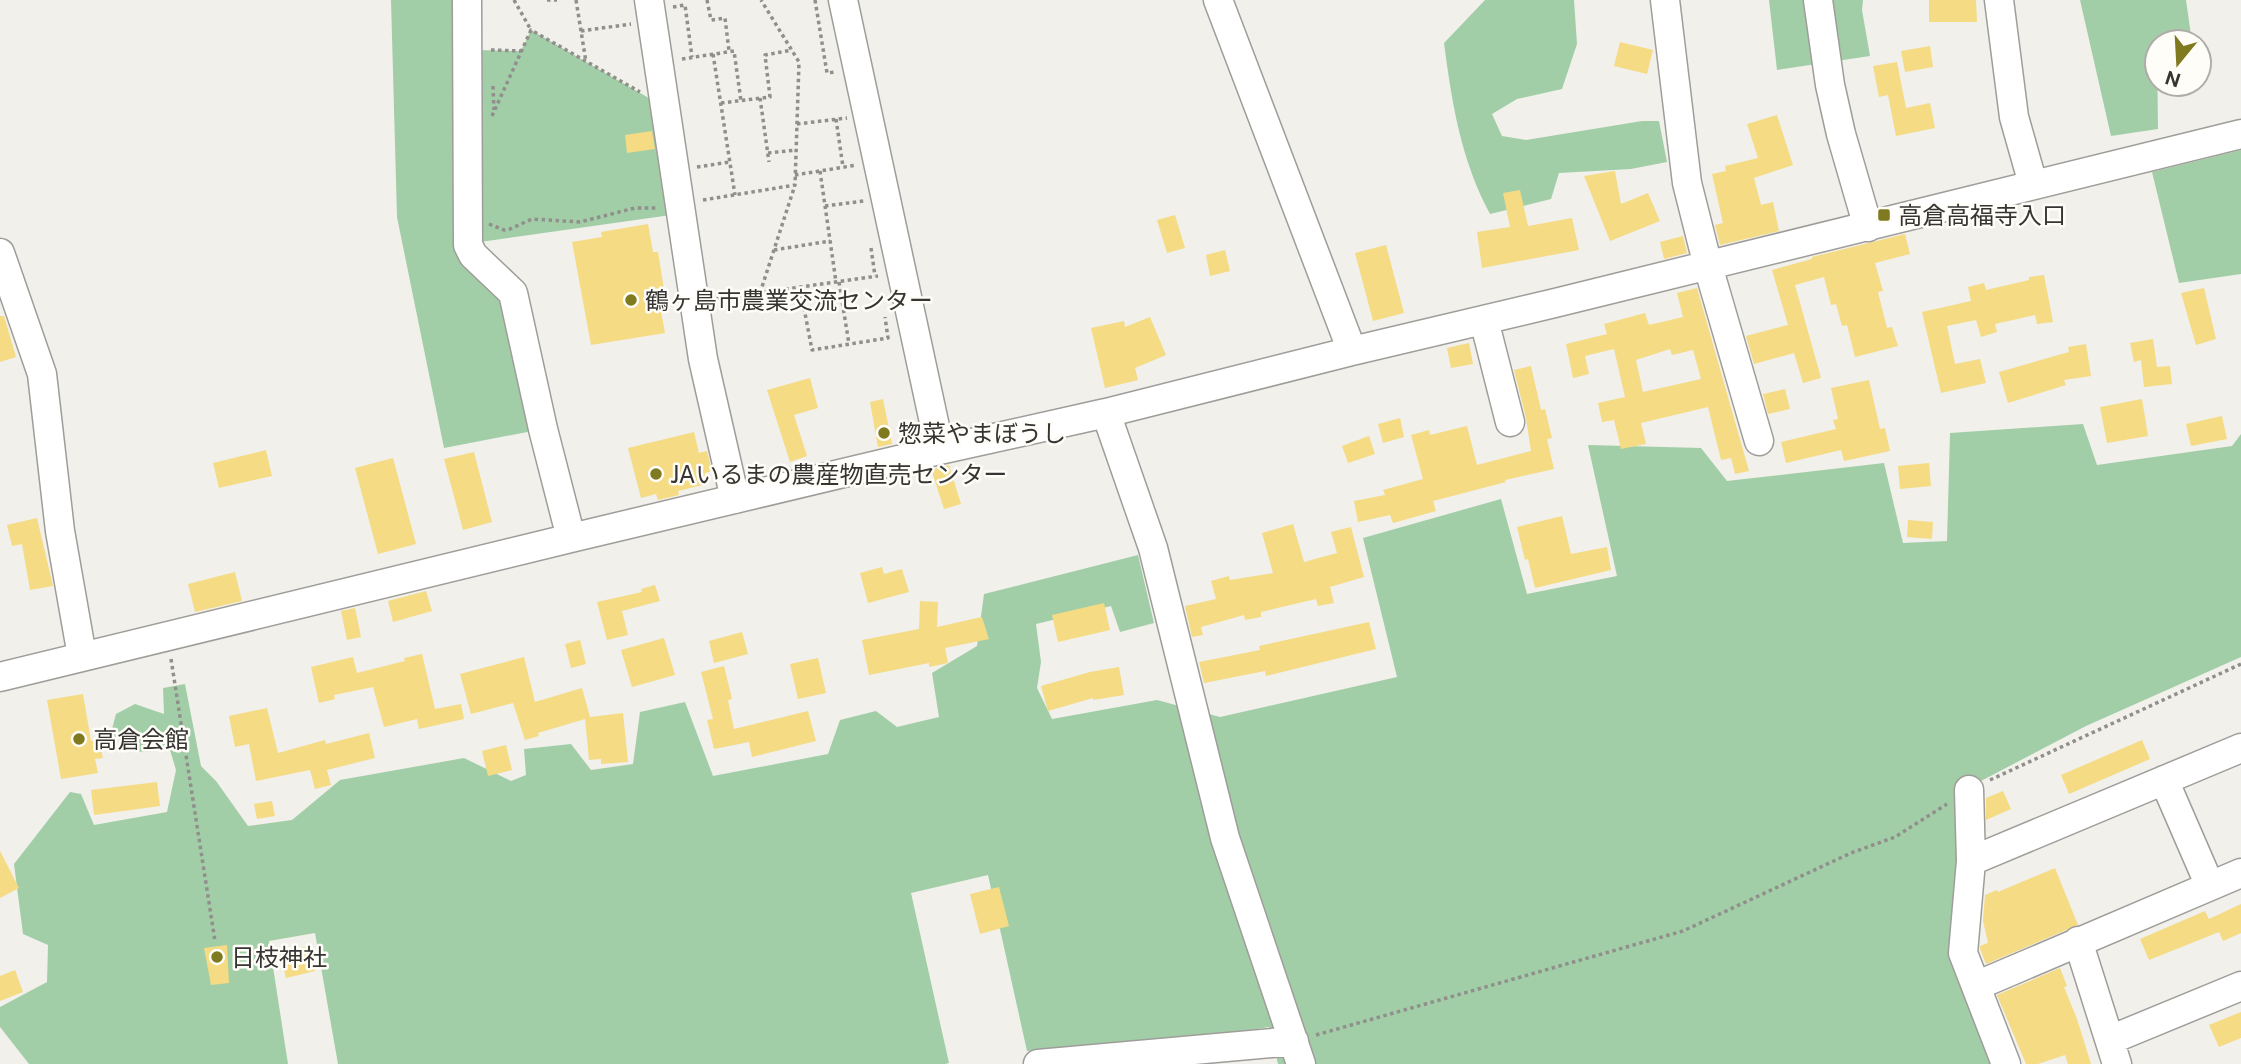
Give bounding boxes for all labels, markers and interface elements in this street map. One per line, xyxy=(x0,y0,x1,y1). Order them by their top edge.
north arrow xyxy=(2143,28,2213,98)
text: N xyxy=(2162,66,2183,92)
place label: 高倉高福寺入口 xyxy=(1898,201,2066,229)
marker: 高倉高福寺入口 xyxy=(1876,207,1892,223)
place label: 鶴ヶ島市農業交流センター xyxy=(645,286,933,314)
marker: 鶴ヶ島市農業交流センター xyxy=(623,292,639,308)
place label: 惣菜やまぼうし xyxy=(898,419,1066,447)
marker: 惣菜やまぼうし xyxy=(876,425,892,441)
place label: JAいるまの農産物直売センター xyxy=(670,460,1008,488)
marker: JAいるまの農産物直売センター xyxy=(648,466,664,482)
place label: 高倉会館 xyxy=(93,725,189,753)
marker: 高倉会館 xyxy=(71,731,87,747)
place label: 日枝神社 xyxy=(231,943,327,971)
marker: 日枝神社 xyxy=(209,949,225,965)

